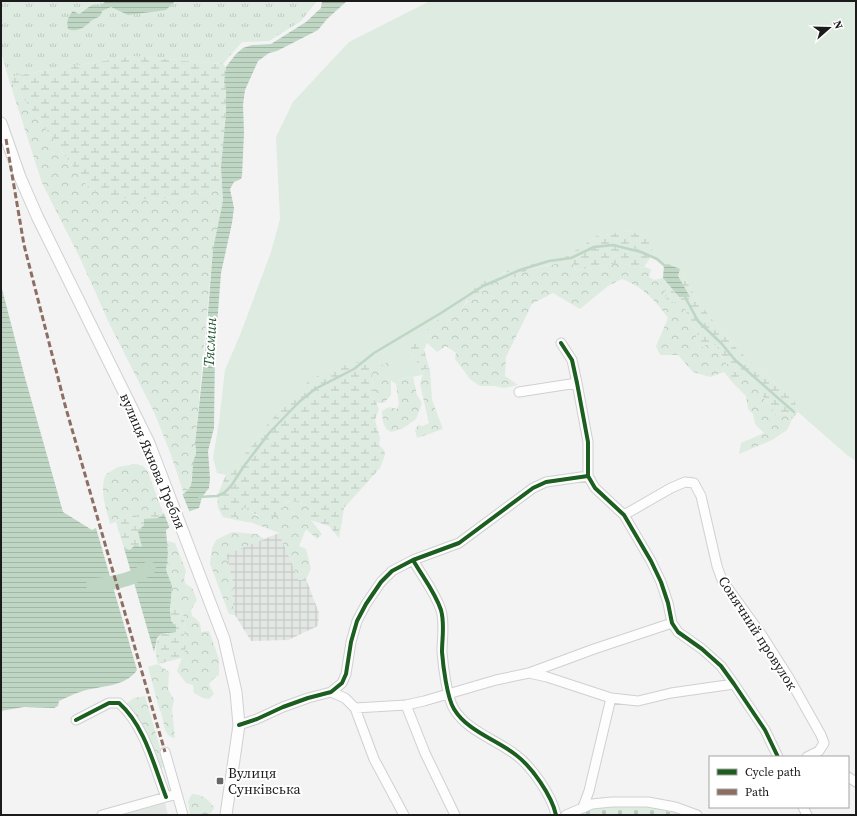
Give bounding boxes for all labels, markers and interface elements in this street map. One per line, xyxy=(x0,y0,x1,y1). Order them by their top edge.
north arrow xyxy=(809,8,849,48)
text: N xyxy=(830,18,846,31)
water label: Тясмин xyxy=(198,316,221,367)
street label: вулиця Яхнова Гребля xyxy=(115,390,191,532)
street label: Сонячний провулок xyxy=(714,572,803,694)
legend xyxy=(709,756,849,808)
place label: Вулиця Сунківська xyxy=(228,763,301,799)
text: Cycle path xyxy=(745,764,801,780)
marker: Вулиця Сунківська xyxy=(215,776,225,786)
text: Path xyxy=(745,784,769,800)

